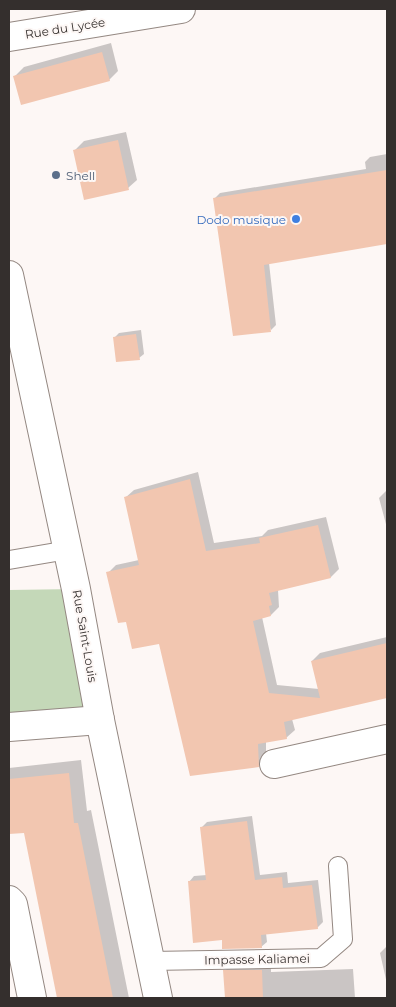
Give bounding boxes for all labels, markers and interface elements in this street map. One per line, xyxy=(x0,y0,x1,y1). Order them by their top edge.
street label: Rue du Lycée xyxy=(24,14,106,42)
place label: Shell xyxy=(66,168,95,183)
marker: Shell xyxy=(50,169,62,181)
place label: Dodo musique xyxy=(196,212,286,227)
marker: Dodo musique xyxy=(290,213,302,225)
street label: Rue Saint-Louis xyxy=(69,588,101,684)
street label: Impasse Kaliamei xyxy=(204,951,310,967)

